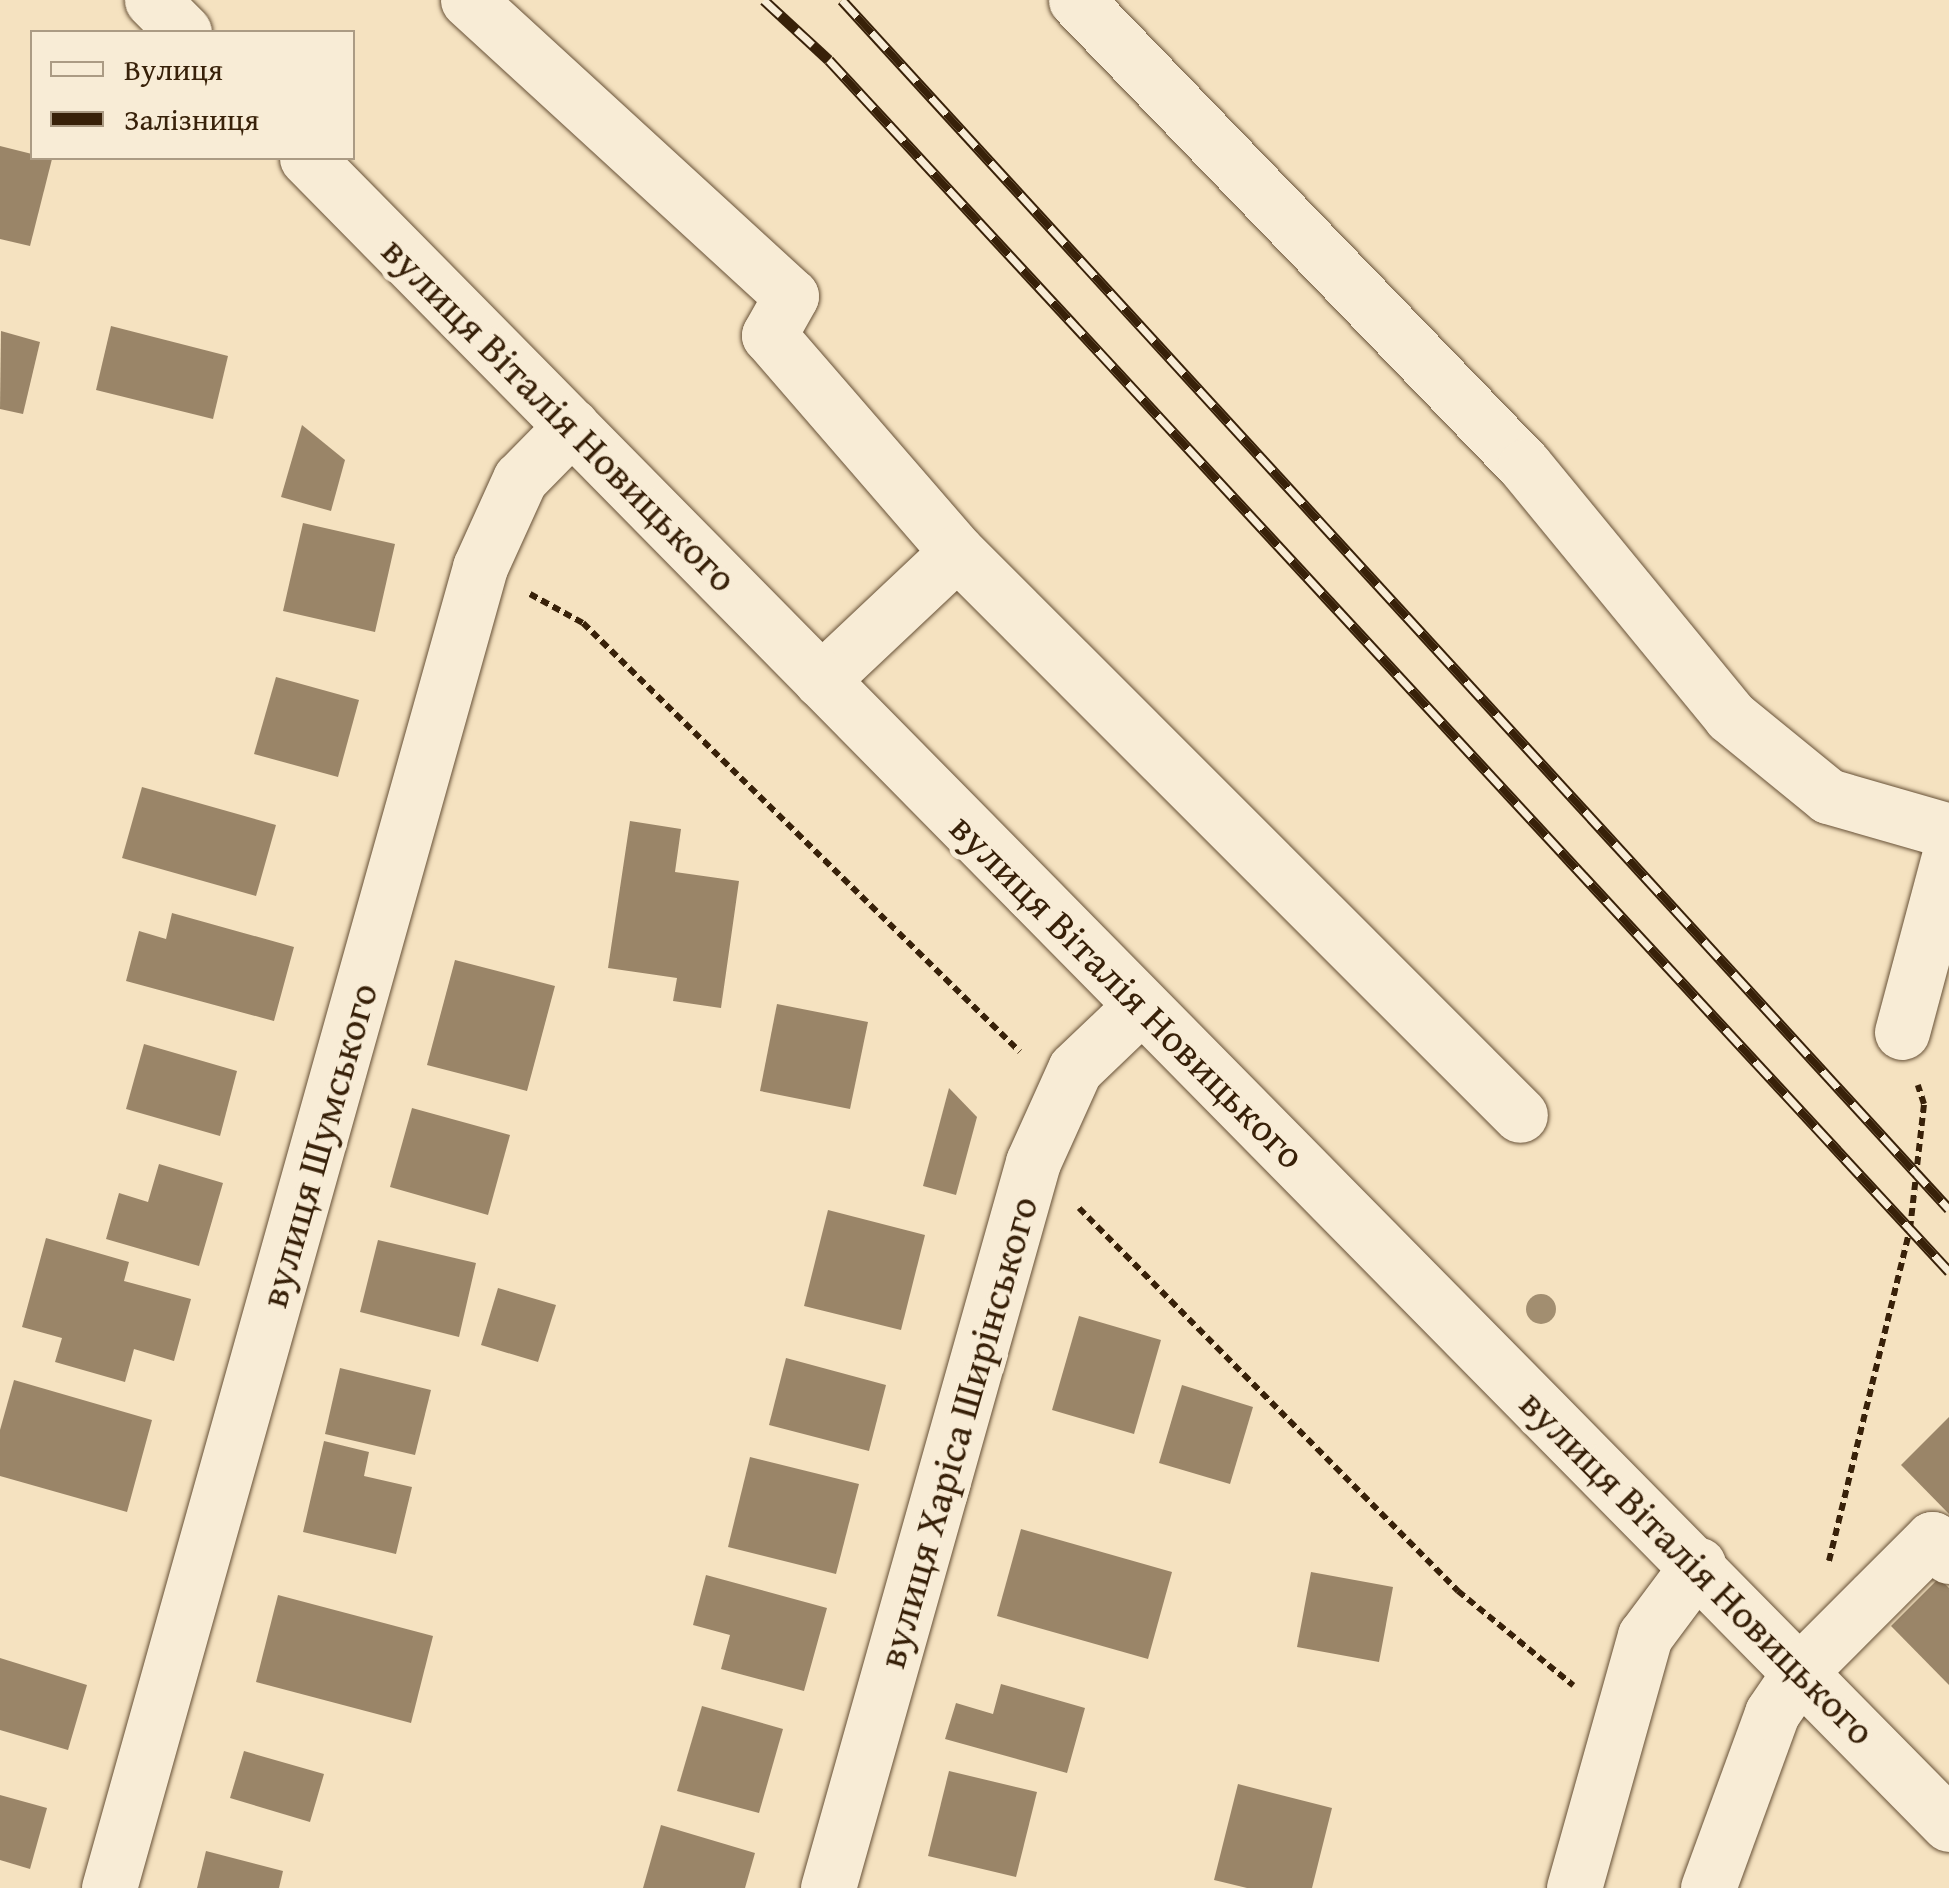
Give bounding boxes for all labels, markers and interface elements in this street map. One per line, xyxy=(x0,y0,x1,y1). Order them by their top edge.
legend xyxy=(30,30,355,160)
text: Вулиця xyxy=(124,47,223,91)
text: Залізниця xyxy=(124,97,259,141)
street label: вулиця Віталія Новицького xyxy=(372,226,748,602)
street label: вулиця Віталія Новицького xyxy=(940,803,1316,1179)
street label: вулиця Шумського xyxy=(249,977,387,1313)
street label: вулиця Харіса Ширінського xyxy=(867,1191,1047,1673)
street label: вулиця Віталія Новицького xyxy=(1510,1379,1886,1755)

